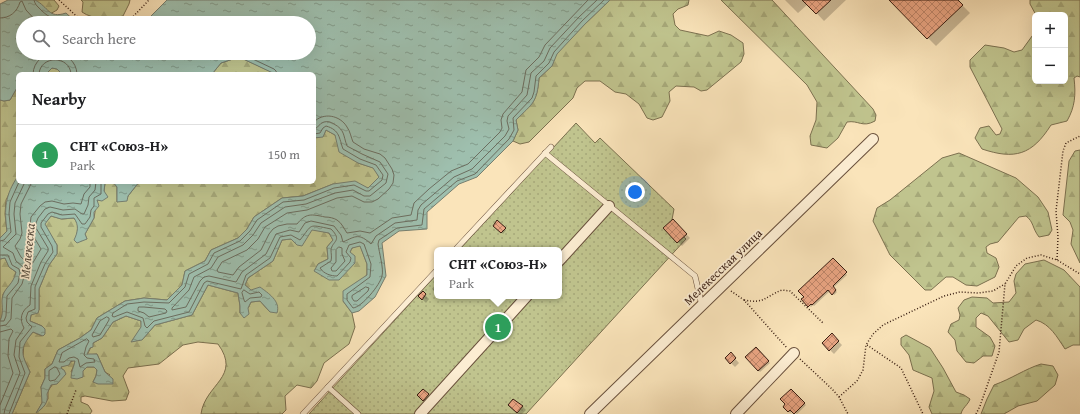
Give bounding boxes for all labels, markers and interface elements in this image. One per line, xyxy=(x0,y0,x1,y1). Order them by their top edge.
map controls xyxy=(1032,12,1068,84)
button: + xyxy=(1032,12,1068,48)
search box xyxy=(16,16,316,60)
icon: search xyxy=(30,27,52,49)
text: Search here xyxy=(62,28,136,49)
button: − xyxy=(1032,48,1068,84)
text: Nearby xyxy=(32,86,86,111)
text: СНТ «Союз-Н» xyxy=(70,135,168,156)
text: 1 xyxy=(42,145,48,164)
text: 150 m xyxy=(268,145,300,164)
text: Park xyxy=(70,156,95,175)
your location xyxy=(625,182,645,202)
water label: Мелекеска xyxy=(15,222,40,280)
street label: Мелекесская улица xyxy=(680,225,766,309)
popup xyxy=(434,247,562,299)
text: СНТ «Союз-Н» xyxy=(449,253,547,274)
text: Park xyxy=(449,274,474,293)
pin: 1 xyxy=(485,312,511,342)

